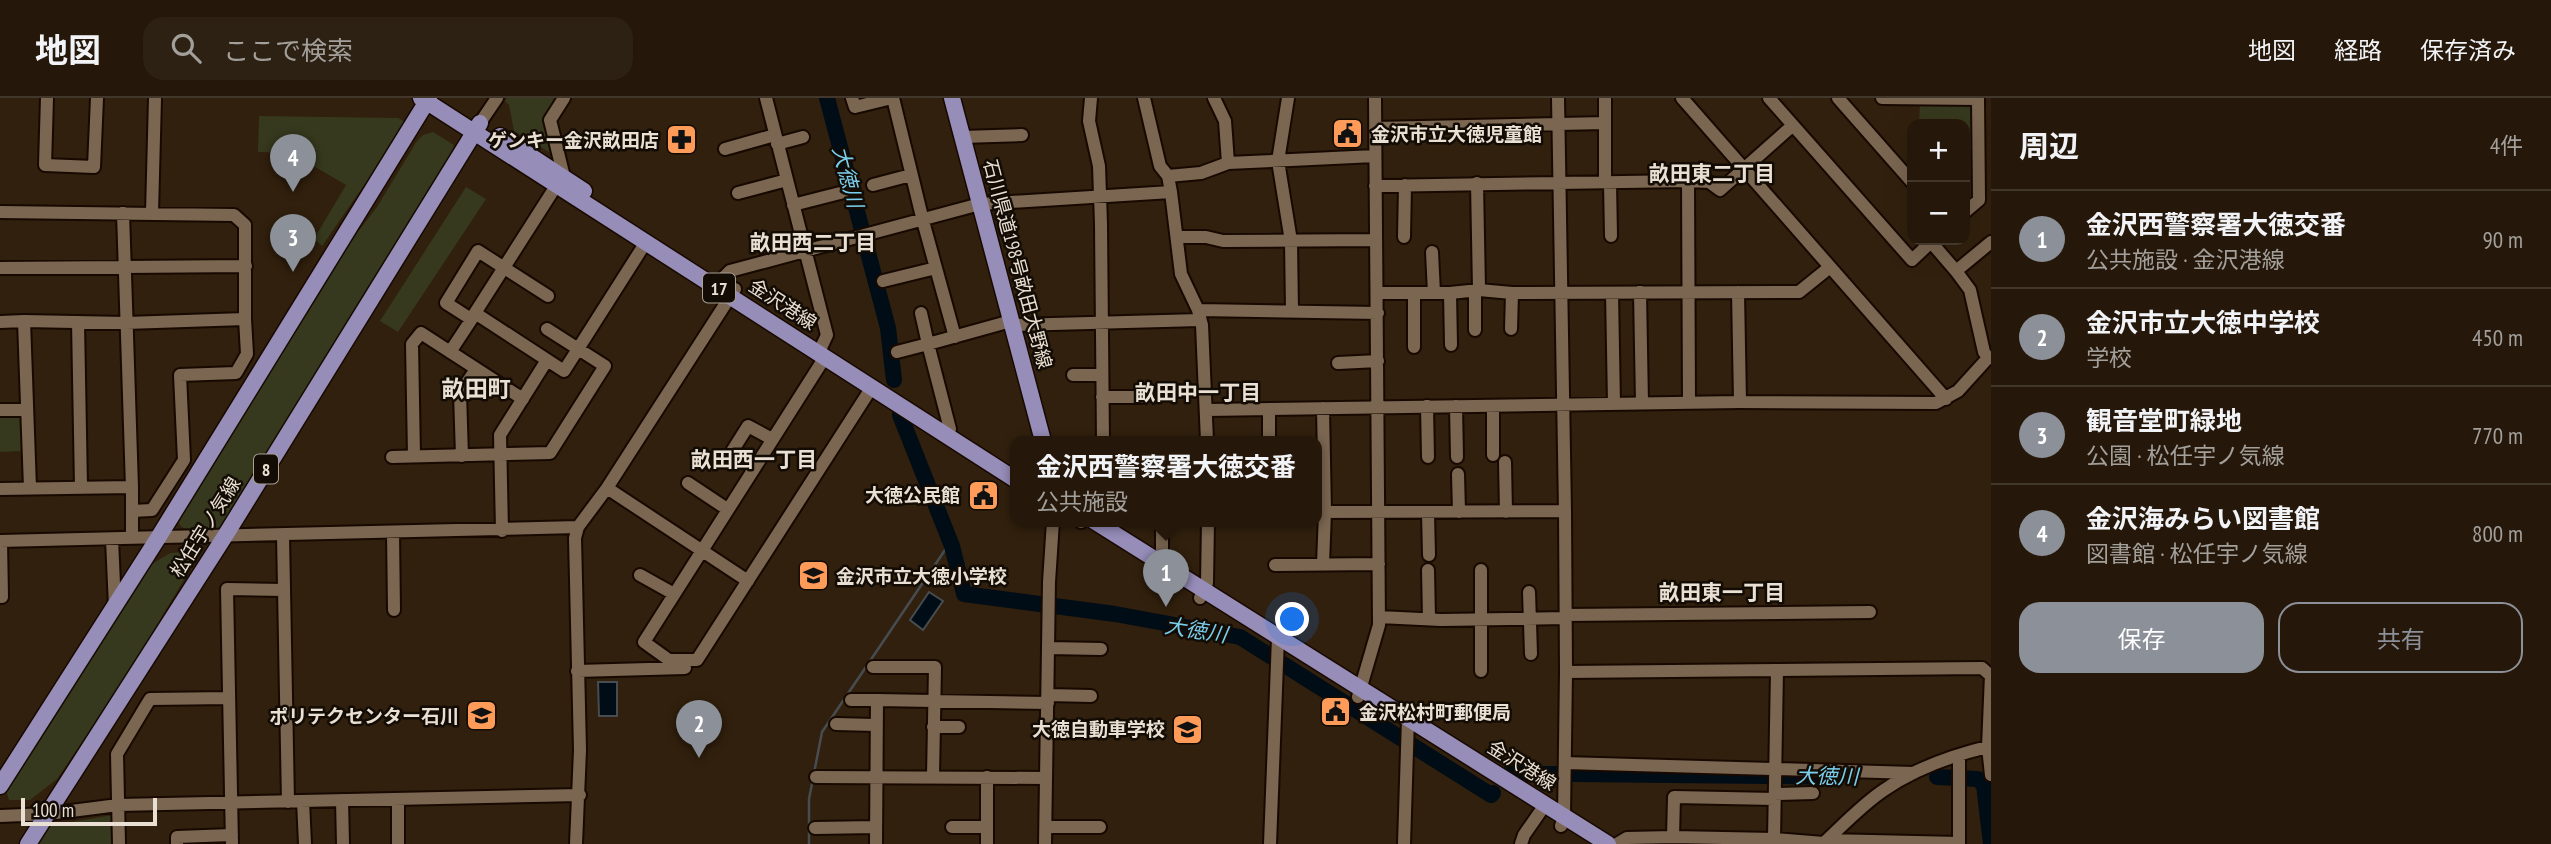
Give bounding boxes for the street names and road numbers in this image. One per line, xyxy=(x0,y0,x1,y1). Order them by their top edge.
street label: 石川県道198号畝田大野線 xyxy=(979,157,1057,371)
street label: 金沢港線 xyxy=(745,273,821,335)
road number: 17 xyxy=(703,274,735,302)
road number: 8 xyxy=(254,454,278,484)
street label: 松任宇ノ気線 xyxy=(165,472,245,582)
street label: 金沢港線 xyxy=(1483,735,1561,795)

